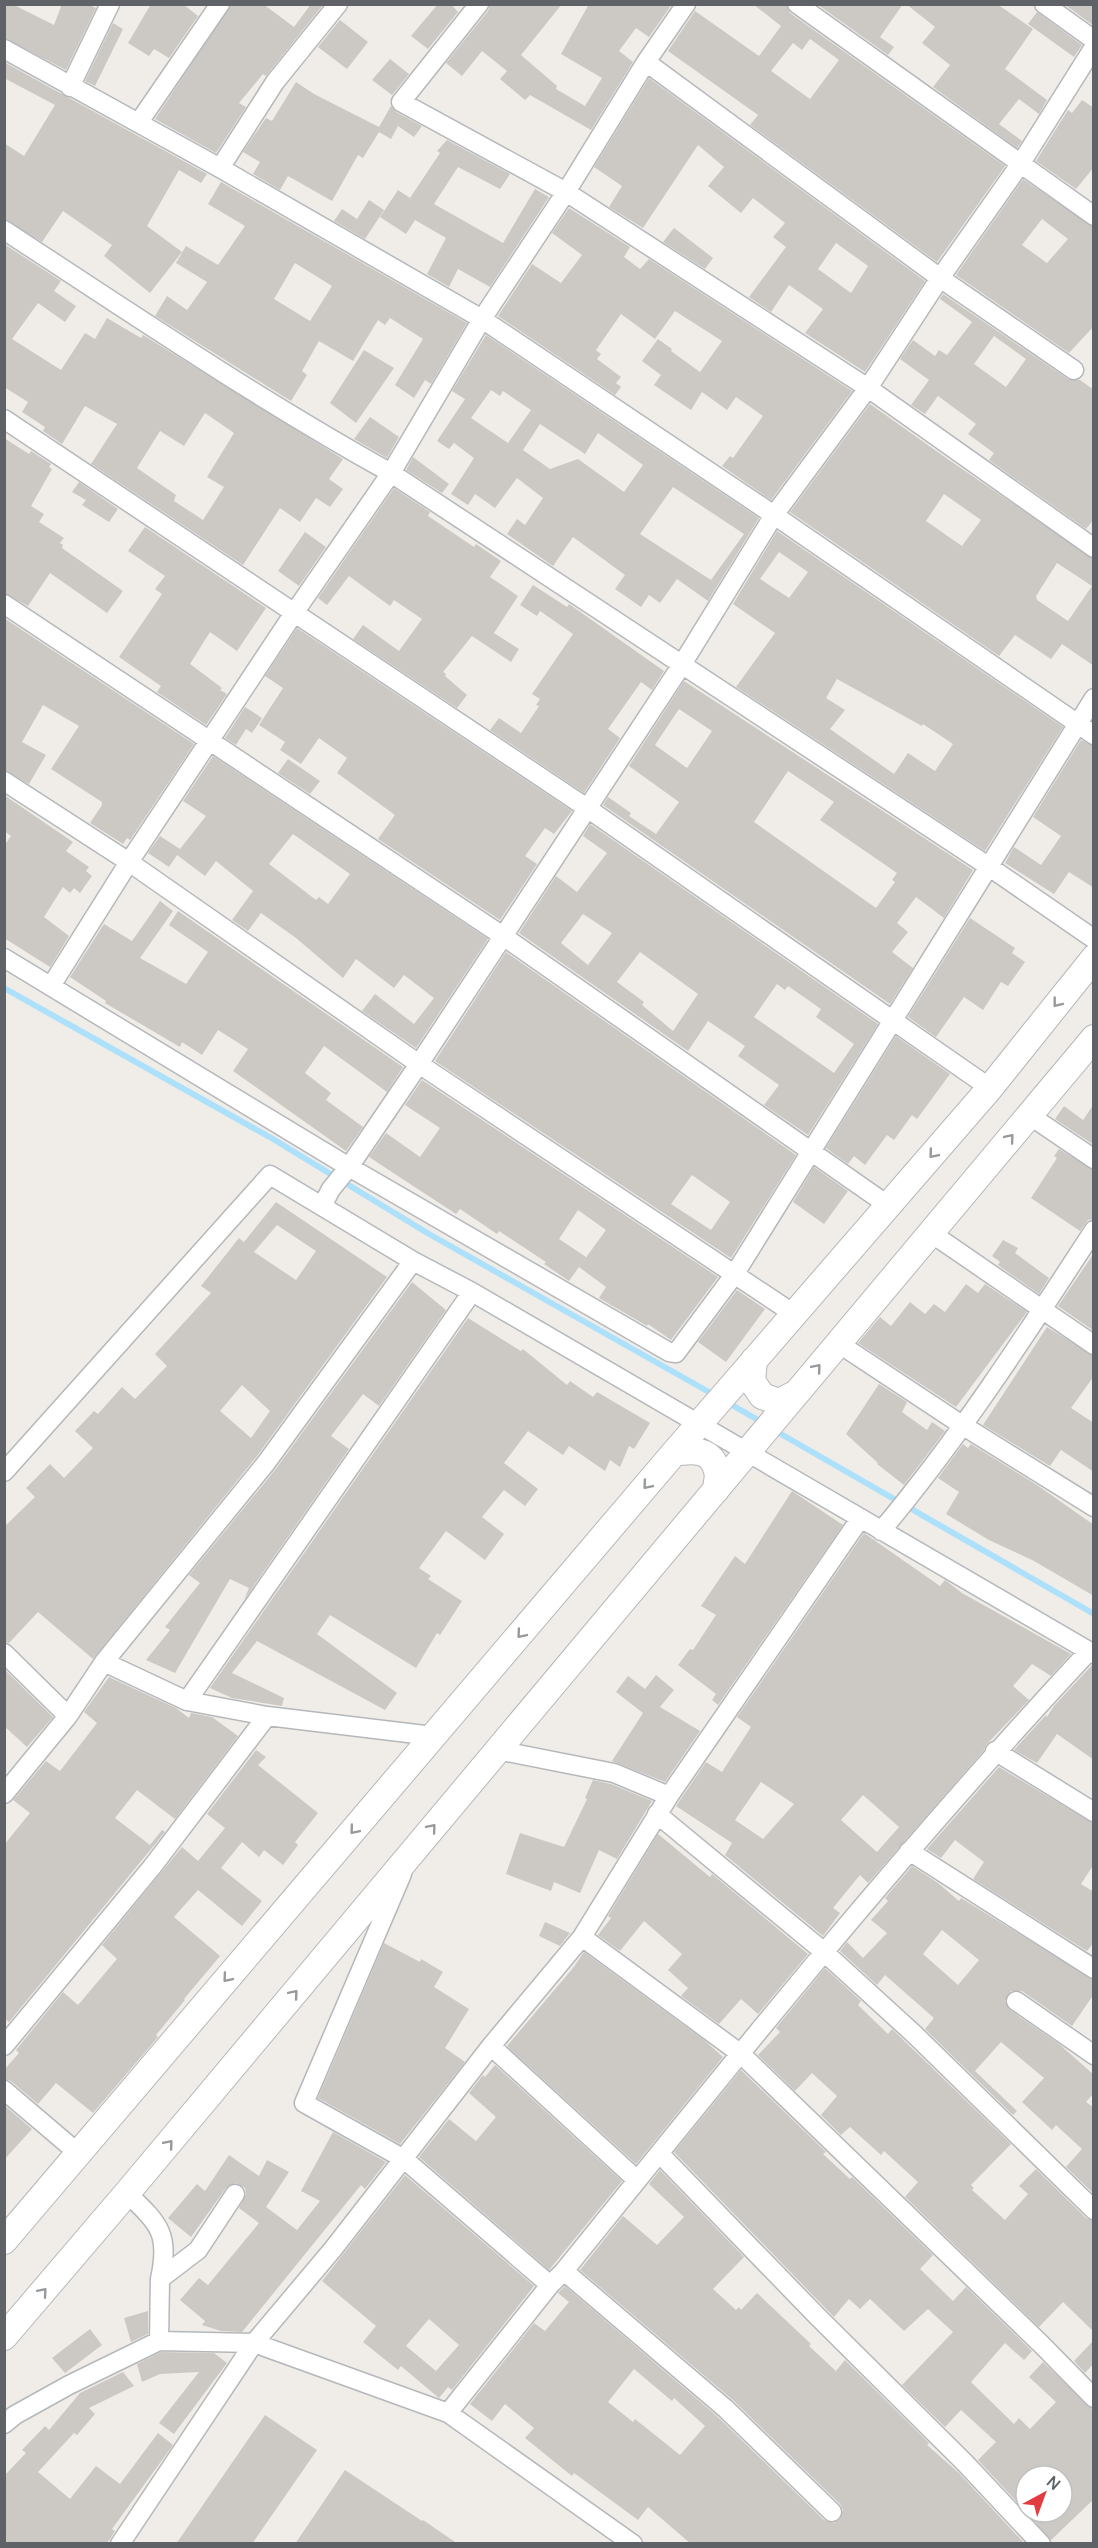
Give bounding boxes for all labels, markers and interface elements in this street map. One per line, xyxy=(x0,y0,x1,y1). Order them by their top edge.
one-way arrow xyxy=(1054,997,1065,1008)
one-way arrow xyxy=(1002,1134,1013,1145)
one-way arrow xyxy=(930,1147,941,1158)
one-way arrow xyxy=(810,1364,821,1375)
one-way arrow xyxy=(643,1478,654,1489)
one-way arrow xyxy=(517,1627,528,1638)
one-way arrow xyxy=(350,1823,361,1834)
one-way arrow xyxy=(425,1824,436,1835)
one-way arrow xyxy=(223,1971,234,1982)
one-way arrow xyxy=(286,1990,297,2001)
one-way arrow xyxy=(161,2140,172,2151)
one-way arrow xyxy=(35,2288,46,2299)
north arrow xyxy=(1014,2464,1074,2524)
text: N xyxy=(1042,2471,1065,2495)

